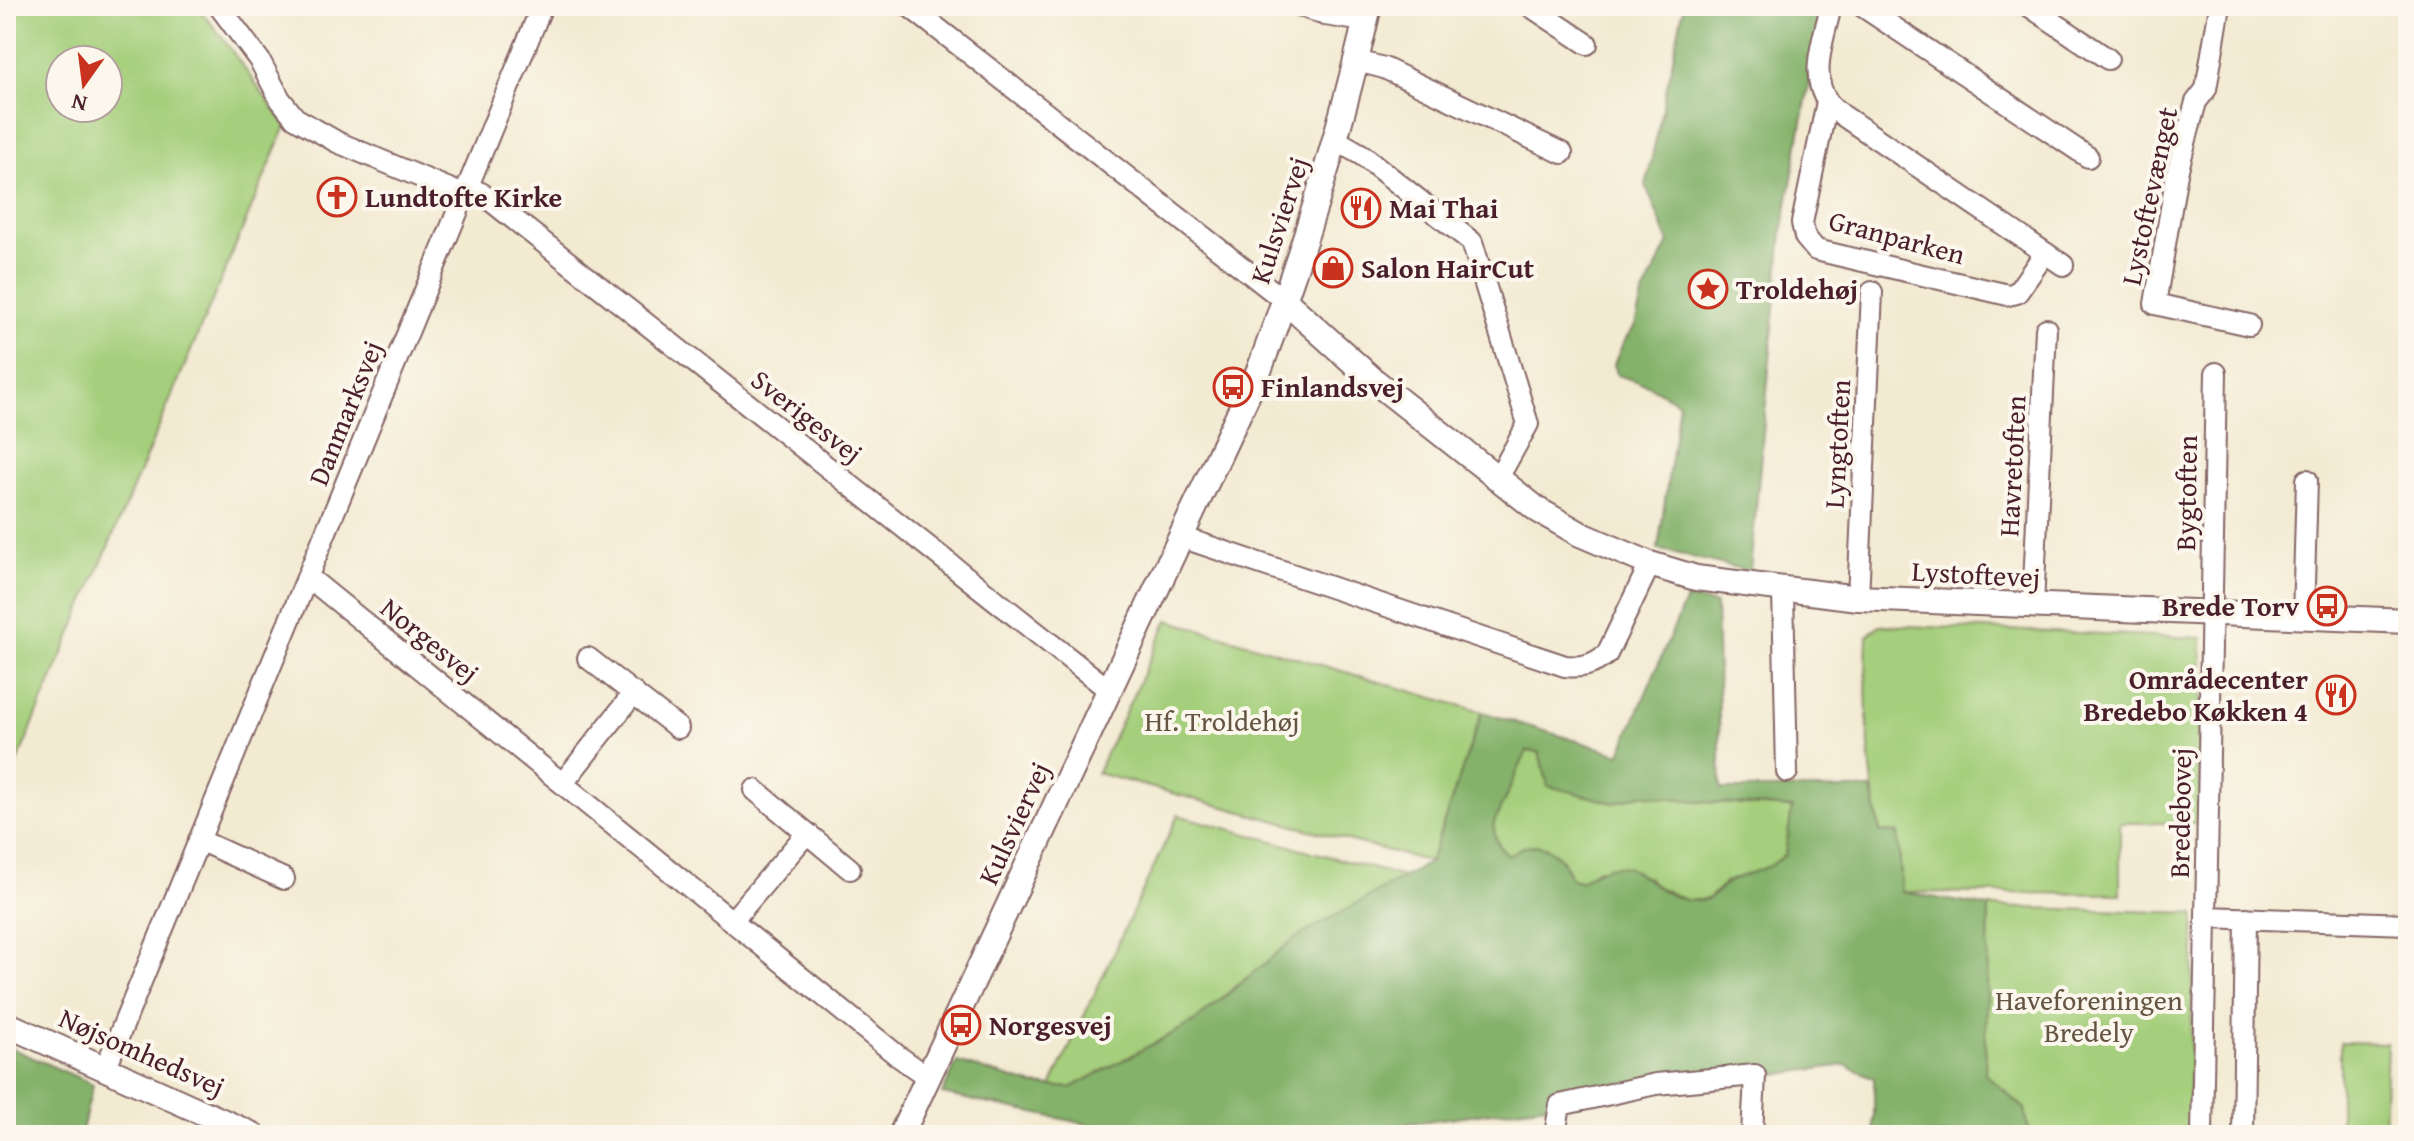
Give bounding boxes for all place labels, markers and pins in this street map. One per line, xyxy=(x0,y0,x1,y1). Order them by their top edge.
church icon: Lundtofte Kirke xyxy=(316,176,358,218)
place label: Lundtofte Kirke xyxy=(365,176,562,217)
restaurant icon: Mai Thai xyxy=(1340,187,1382,229)
place label: Mai Thai xyxy=(1389,187,1499,228)
shop icon: Salon HairCut xyxy=(1312,247,1354,289)
place label: Salon HairCut xyxy=(1361,247,1535,288)
place icon: Troldehøj xyxy=(1687,268,1729,310)
place label: Troldehøj xyxy=(1736,268,1858,309)
bus stop icon: Finlandsvej xyxy=(1212,366,1254,408)
place label: Finlandsvej xyxy=(1261,366,1404,407)
place label: Brede Torv xyxy=(2162,585,2300,626)
bus stop icon: Brede Torv xyxy=(2306,585,2348,627)
place label: Områdecenter Bredebo Køkken 4 xyxy=(2083,658,2308,731)
restaurant icon: Områdecenter Bredebo Køkken 4 xyxy=(2315,674,2357,716)
bus stop icon: Norgesvej xyxy=(940,1004,982,1046)
place label: Norgesvej xyxy=(989,1004,1112,1045)

